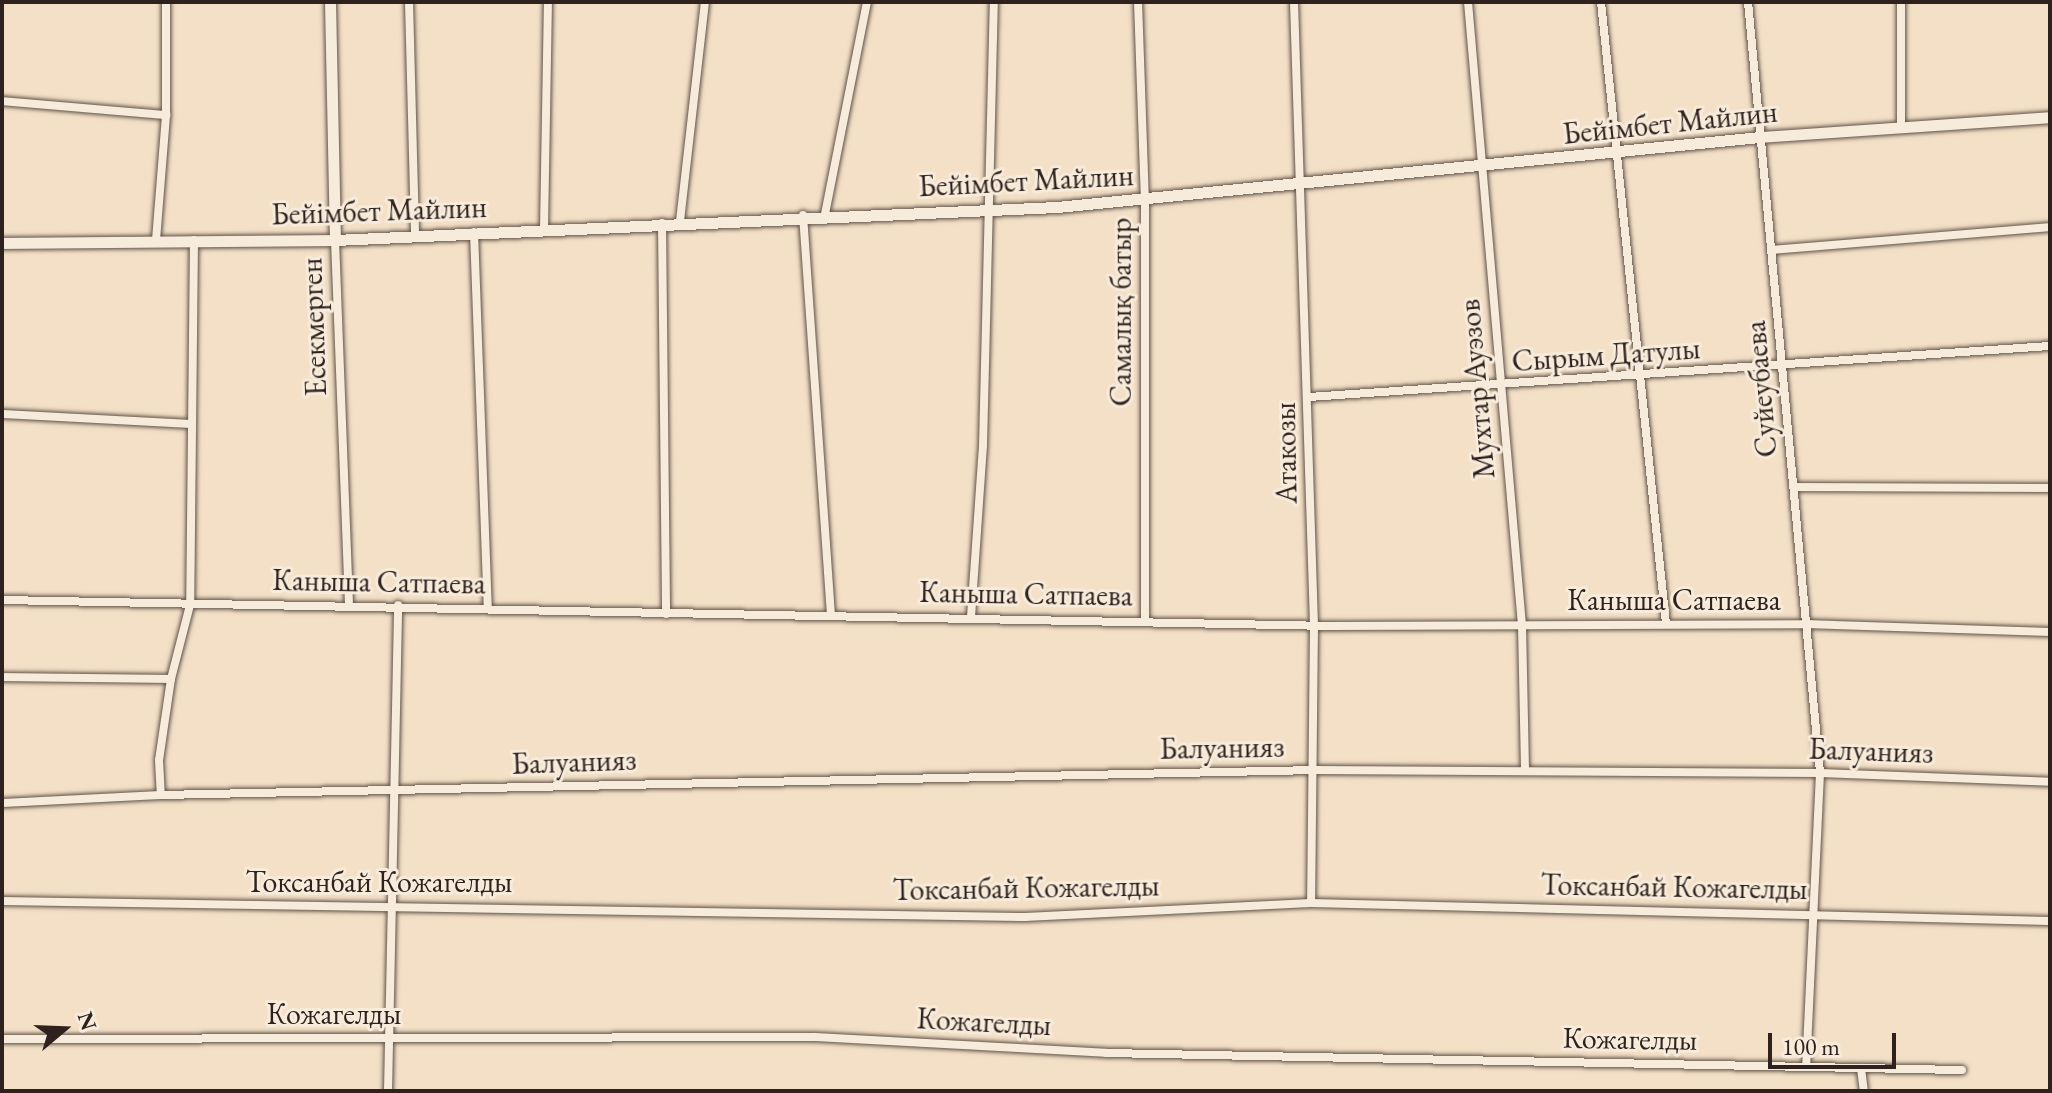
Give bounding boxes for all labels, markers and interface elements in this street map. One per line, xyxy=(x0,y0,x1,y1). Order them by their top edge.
street label: Бейімбет Майлин xyxy=(1561,94,1779,152)
street label: Бейімбет Майлин xyxy=(917,157,1135,205)
street label: Бейімбет Майлин xyxy=(271,189,487,233)
street label: Самалық батыр xyxy=(1103,218,1139,406)
street label: Eсекмерген xyxy=(294,257,334,397)
street label: Мухтар Ауэзов xyxy=(1451,298,1503,480)
street label: Суйеубаева xyxy=(1737,319,1785,459)
street label: Сырым Датулы xyxy=(1511,330,1701,380)
street label: Атакозы xyxy=(1267,402,1305,504)
street label: Каныша Сатпаева xyxy=(272,562,486,602)
street label: Каныша Сатпаева xyxy=(919,574,1133,614)
street label: Каныша Сатпаева xyxy=(1567,582,1781,618)
street label: Балуанияз xyxy=(1159,729,1285,767)
street label: Балуанияз xyxy=(1808,731,1934,771)
street label: Балуанияз xyxy=(511,742,637,782)
street label: Токсанбай Кожагелды xyxy=(246,864,512,900)
street label: Токсанбай Кожагелды xyxy=(1540,867,1808,907)
street label: Токсанбай Кожагелды xyxy=(892,868,1160,908)
north arrow xyxy=(24,989,104,1069)
street label: Кожагелды xyxy=(267,996,401,1032)
street label: Кожагелды xyxy=(916,1001,1052,1043)
text: N xyxy=(71,1008,104,1034)
scale bar xyxy=(1772,1017,1900,1067)
street label: Кожагелды xyxy=(1562,1020,1698,1058)
text: 100 m xyxy=(1782,1031,1840,1062)

